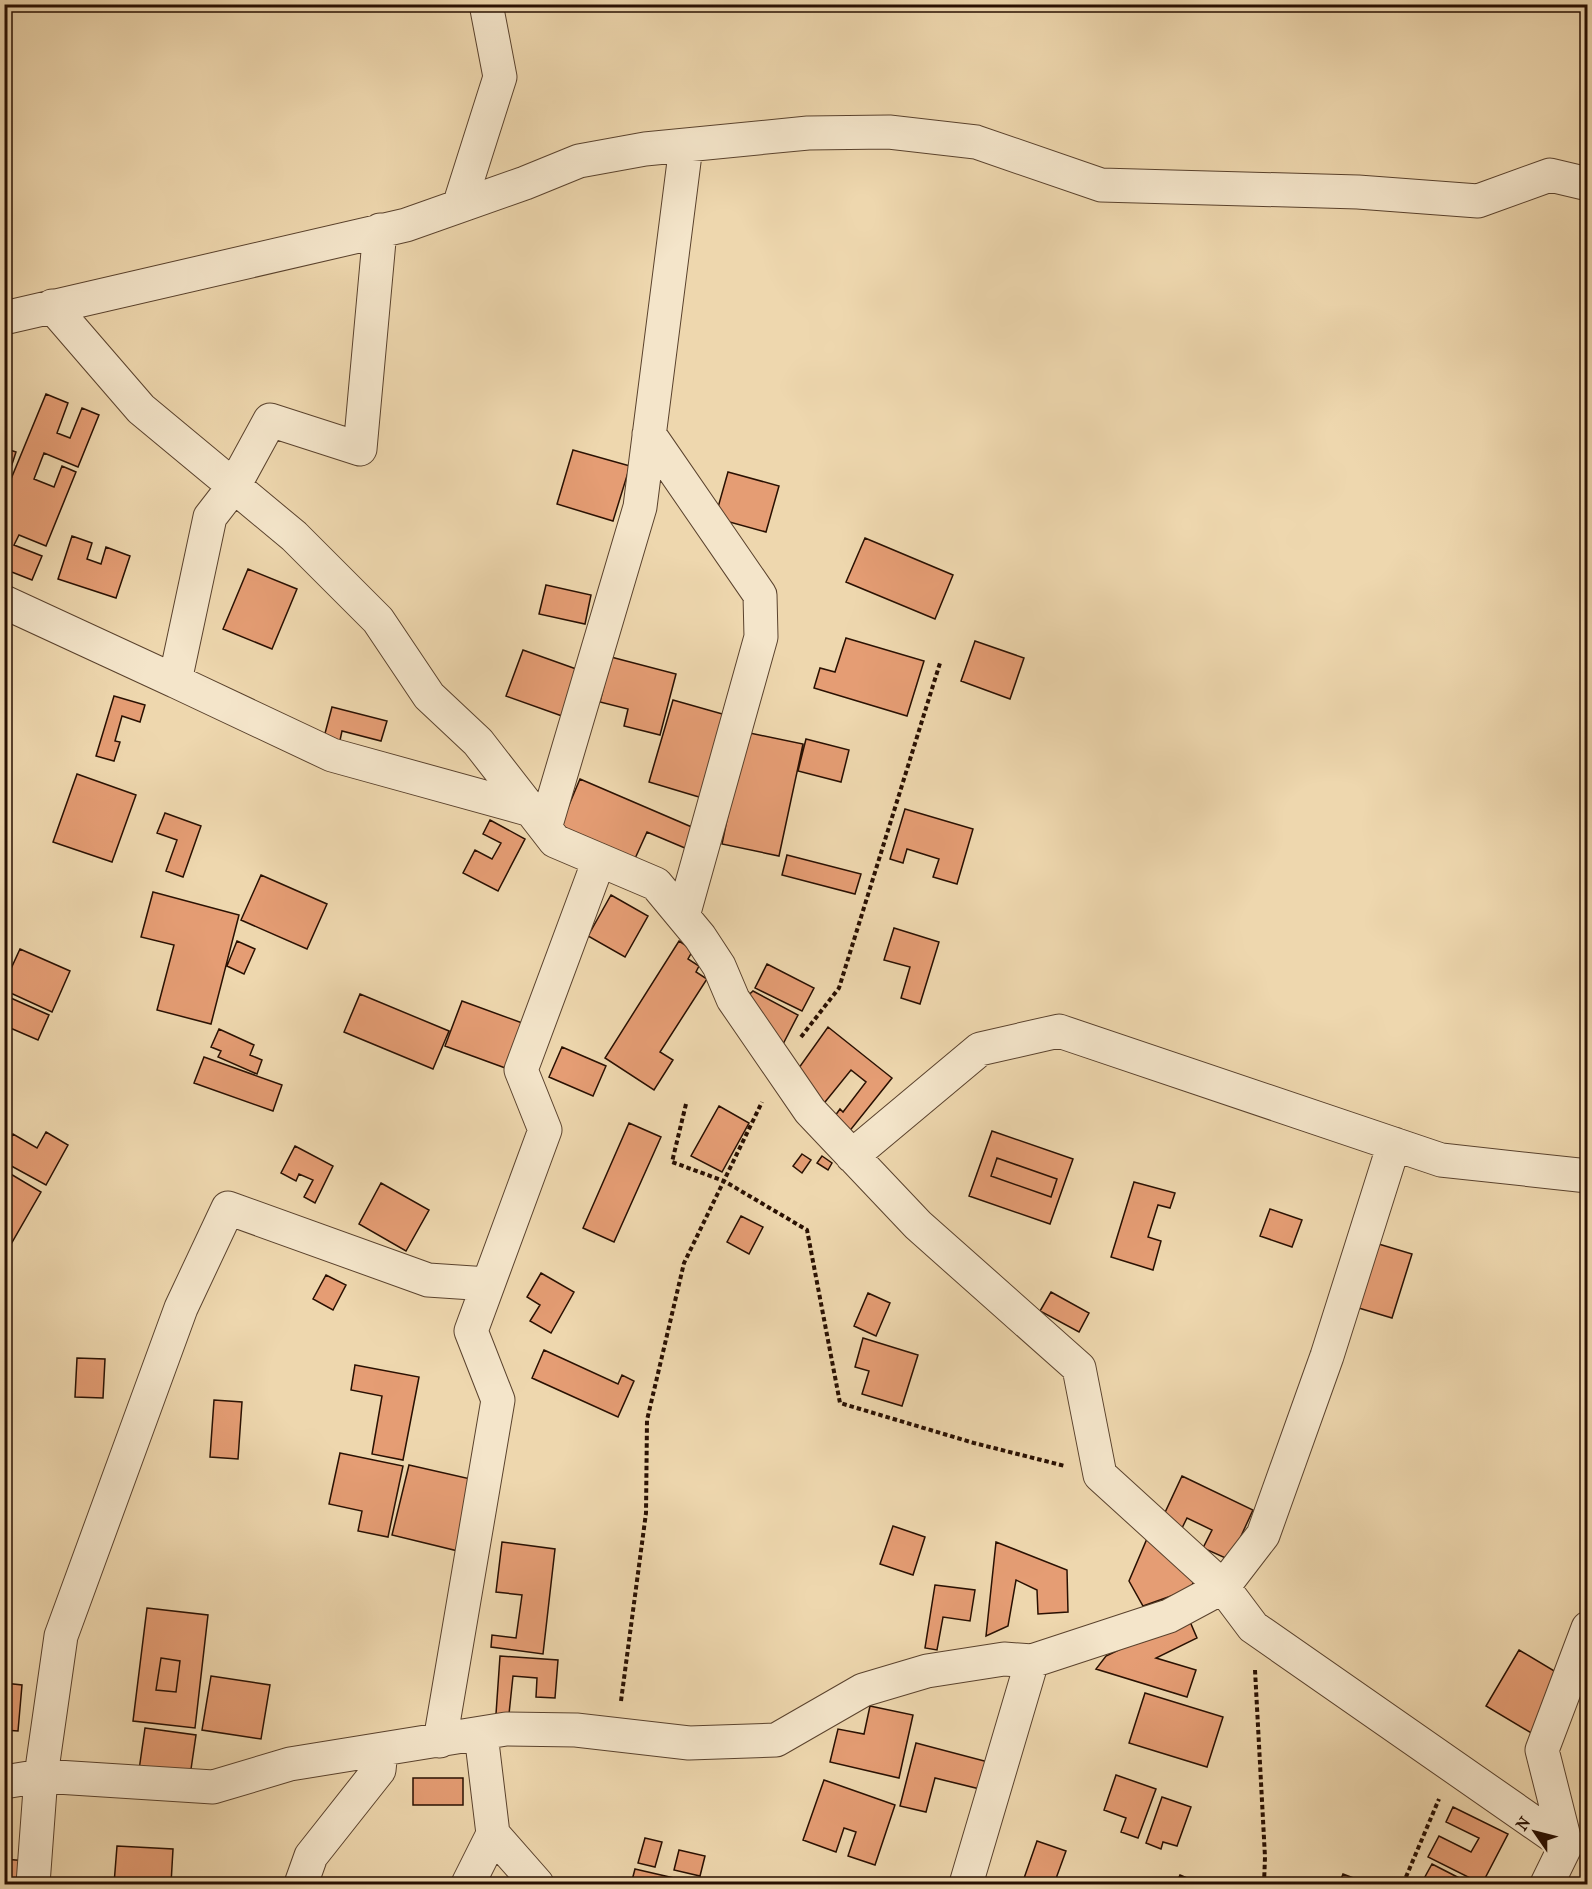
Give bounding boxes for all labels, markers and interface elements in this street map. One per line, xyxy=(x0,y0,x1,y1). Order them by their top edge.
north arrow xyxy=(1505,1802,1565,1862)
text: N xyxy=(1512,1813,1535,1834)

